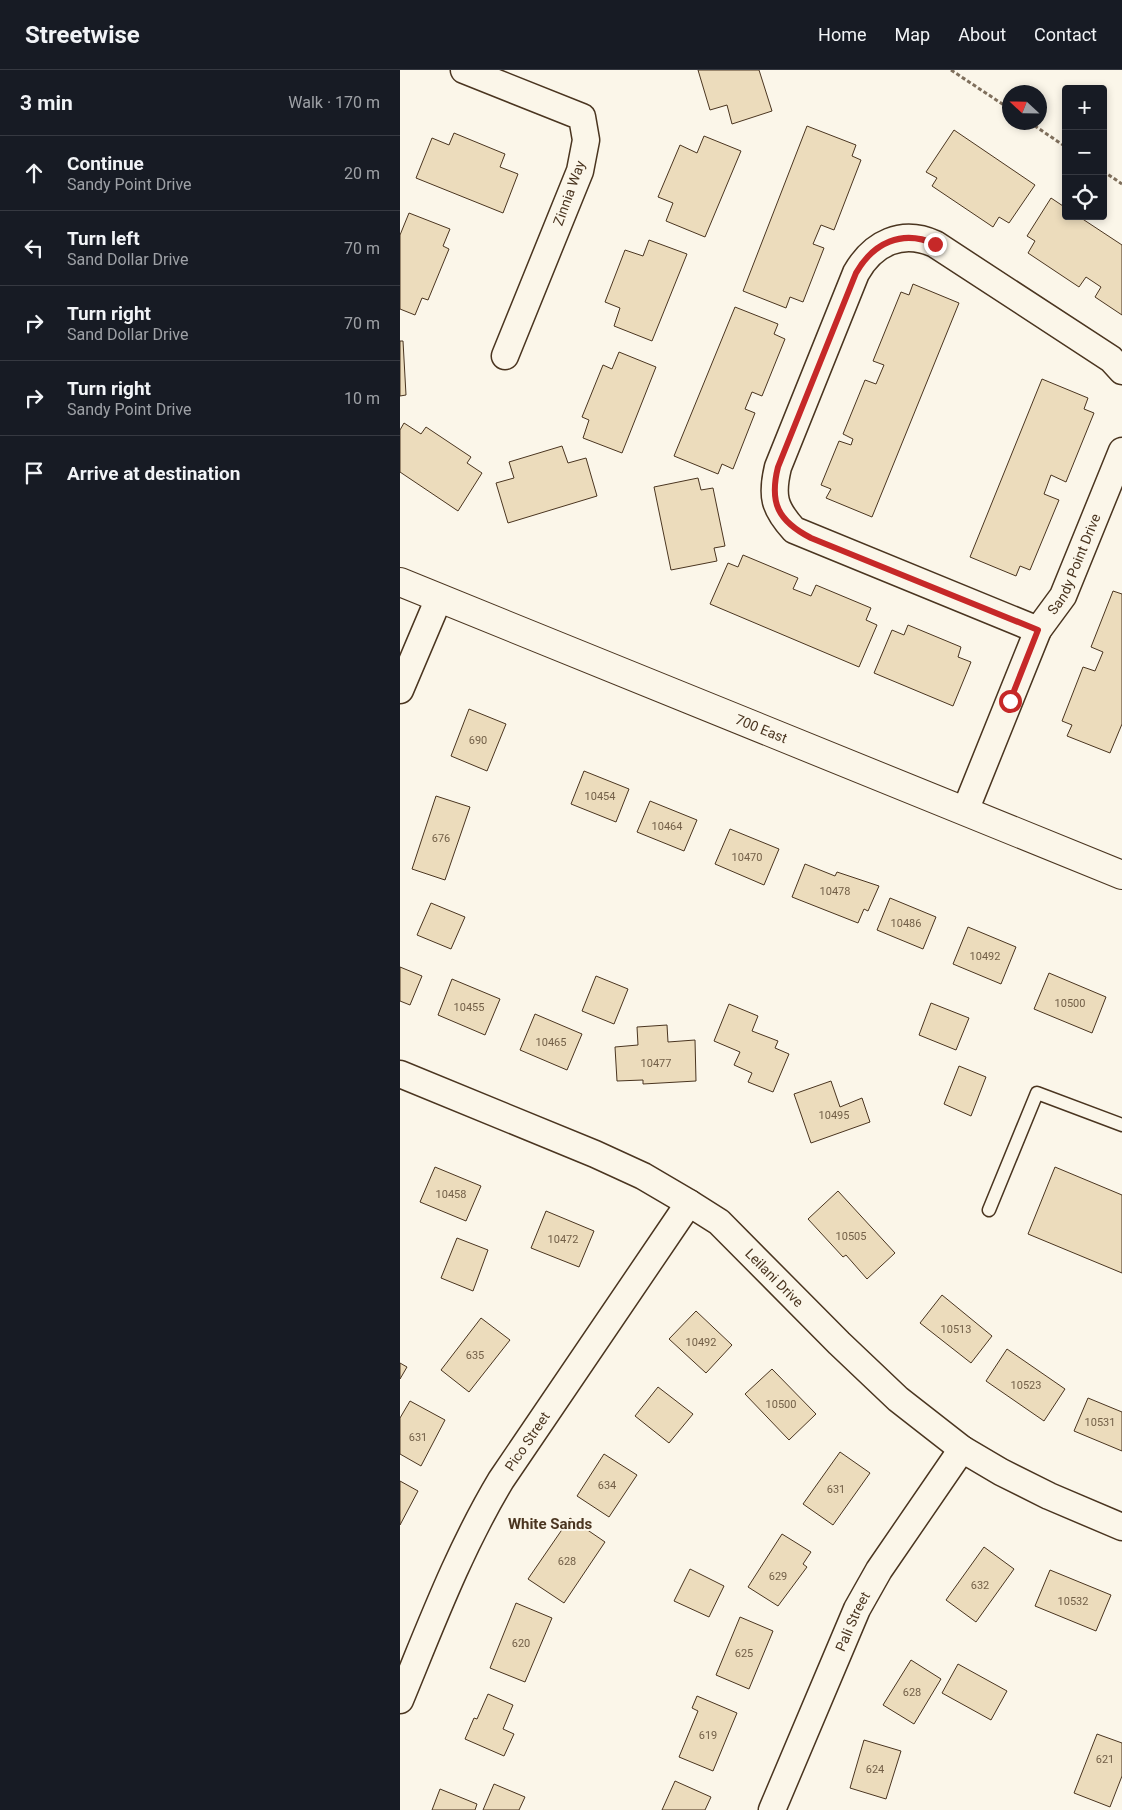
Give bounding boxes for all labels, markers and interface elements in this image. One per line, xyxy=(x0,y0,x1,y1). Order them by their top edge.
text: Streetwise xyxy=(25,21,140,49)
text: Home xyxy=(818,24,867,45)
text: Map xyxy=(895,24,930,45)
text: About xyxy=(958,24,1006,45)
text: Contact xyxy=(1034,24,1097,45)
north arrow xyxy=(1002,85,1047,130)
map controls xyxy=(1062,85,1107,220)
button: + xyxy=(1062,85,1107,130)
text: 3 min xyxy=(20,91,73,115)
text: Walk · 170 m xyxy=(288,93,380,112)
button: − xyxy=(1062,130,1107,175)
text: Continue xyxy=(67,152,144,175)
street label: Zinnia Way xyxy=(550,158,588,228)
icon: ahead xyxy=(20,159,48,187)
text: 20 m xyxy=(344,164,380,183)
text: Sandy Point Drive xyxy=(67,175,192,194)
button: locate xyxy=(1062,175,1107,220)
text: Turn left xyxy=(67,227,140,250)
route end xyxy=(924,233,947,256)
icon: left xyxy=(20,234,48,262)
text: 70 m xyxy=(344,239,380,258)
text: Sand Dollar Drive xyxy=(67,250,188,269)
text: Turn right xyxy=(67,302,151,325)
icon: right xyxy=(20,309,48,337)
text: 70 m xyxy=(344,314,380,333)
text: Sand Dollar Drive xyxy=(67,325,188,344)
text: Turn right xyxy=(67,377,151,400)
icon: right xyxy=(20,384,48,412)
text: 10 m xyxy=(344,389,380,408)
text: Sandy Point Drive xyxy=(67,400,192,419)
icon: arrive xyxy=(20,459,48,487)
text: Arrive at destination xyxy=(67,462,240,485)
street label: Sandy Point Drive xyxy=(1044,511,1104,618)
route start xyxy=(999,690,1022,713)
street label: 700 East xyxy=(733,711,790,746)
house number: 690 xyxy=(469,734,487,747)
house number: 10454 xyxy=(585,790,615,803)
house number: 10464 xyxy=(652,820,682,833)
house number: 676 xyxy=(432,832,450,845)
house number: 10470 xyxy=(732,851,762,864)
house number: 10478 xyxy=(820,885,850,898)
house number: 10486 xyxy=(891,917,921,930)
house number: 10492 xyxy=(970,950,1000,963)
house number: 10500 xyxy=(1055,997,1085,1010)
house number: 10455 xyxy=(454,1001,484,1014)
house number: 10465 xyxy=(536,1036,566,1049)
house number: 10477 xyxy=(641,1057,671,1070)
house number: 10495 xyxy=(819,1109,849,1122)
house number: 10458 xyxy=(436,1188,466,1201)
house number: 10505 xyxy=(836,1230,866,1243)
house number: 10472 xyxy=(548,1233,578,1246)
street label: Leilani Drive xyxy=(742,1245,807,1310)
house number: 10513 xyxy=(941,1323,971,1336)
house number: 10492 xyxy=(686,1336,716,1349)
house number: 635 xyxy=(466,1349,484,1362)
house number: 10523 xyxy=(1011,1379,1041,1392)
house number: 10500 xyxy=(766,1398,796,1411)
street label: Pico Street xyxy=(501,1408,553,1474)
house number: 10531 xyxy=(1085,1416,1115,1429)
house number: 631 xyxy=(409,1431,427,1444)
house number: 634 xyxy=(598,1479,616,1492)
house number: 631 xyxy=(827,1483,845,1496)
district label: White Sands xyxy=(508,1515,592,1533)
house number: 628 xyxy=(558,1555,576,1568)
house number: 629 xyxy=(769,1570,787,1583)
house number: 632 xyxy=(971,1579,989,1592)
street label: Pali Street xyxy=(832,1589,873,1654)
house number: 10532 xyxy=(1058,1595,1088,1608)
house number: 620 xyxy=(512,1637,530,1650)
house number: 625 xyxy=(735,1647,753,1660)
house number: 628 xyxy=(903,1686,921,1699)
house number: 619 xyxy=(699,1729,717,1742)
house number: 621 xyxy=(1096,1753,1114,1766)
house number: 624 xyxy=(866,1763,884,1776)

